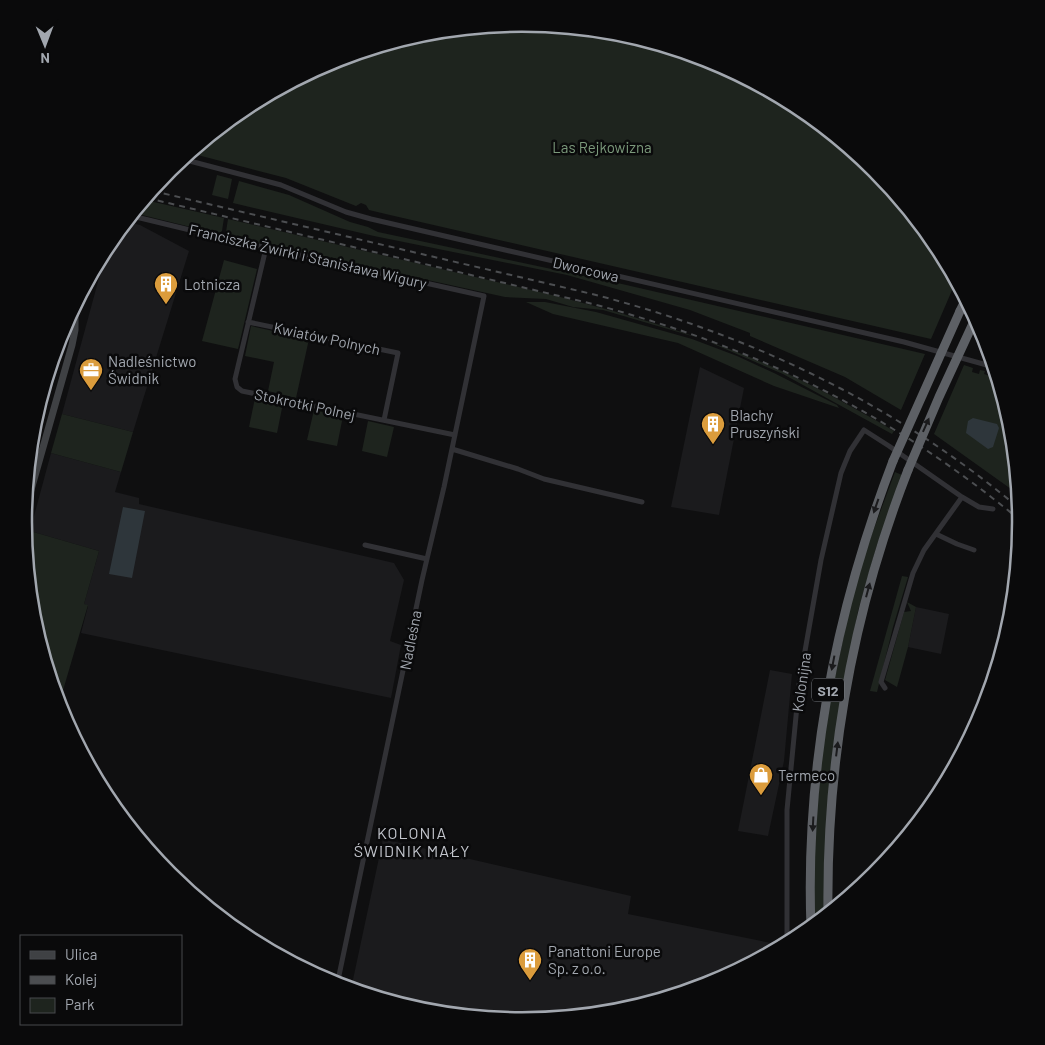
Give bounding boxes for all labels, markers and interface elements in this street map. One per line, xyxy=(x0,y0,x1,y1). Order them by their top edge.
north arrow xyxy=(20,20,70,70)
text: N xyxy=(40,50,50,67)
park label: Las Rejkowizna xyxy=(552,138,652,156)
street label: Franciszka Żwirki i Stanisława Wigury xyxy=(187,220,429,292)
street label: Dworcowa xyxy=(551,253,621,285)
building icon: Lotnicza xyxy=(153,271,179,305)
place label: Lotnicza xyxy=(184,275,240,293)
street label: Kwiatów Polnych xyxy=(272,318,382,358)
place label: Nadleśnictwo Świdnik xyxy=(108,352,196,387)
office icon: Nadleśnictwo Świdnik xyxy=(78,357,104,391)
street label: Stokrotki Polnej xyxy=(253,385,357,423)
place label: Blachy Pruszyński xyxy=(730,406,800,441)
building icon: Blachy Pruszyński xyxy=(700,411,726,445)
one-way arrow xyxy=(923,418,931,432)
one-way arrow xyxy=(872,499,879,514)
one-way arrow xyxy=(864,583,872,598)
street label: Nadleśna xyxy=(395,609,425,671)
street label: Kolonijna xyxy=(788,651,814,713)
one-way arrow xyxy=(829,655,837,671)
road number: S12 xyxy=(812,678,844,702)
one-way arrow xyxy=(833,741,841,757)
shop icon: Termeco xyxy=(748,762,774,796)
place label: Termeco xyxy=(778,766,835,784)
one-way arrow xyxy=(808,816,816,832)
district label: KOLONIA ŚWIDNIK MAŁY xyxy=(354,823,470,860)
legend xyxy=(20,935,182,1025)
place label: Panattoni Europe Sp. z o.o. xyxy=(548,942,661,977)
text: Ulica xyxy=(65,945,97,963)
building icon: Panattoni Europe Sp. z o.o. xyxy=(517,947,543,981)
text: Kolej xyxy=(65,970,97,988)
text: Park xyxy=(65,995,95,1013)

